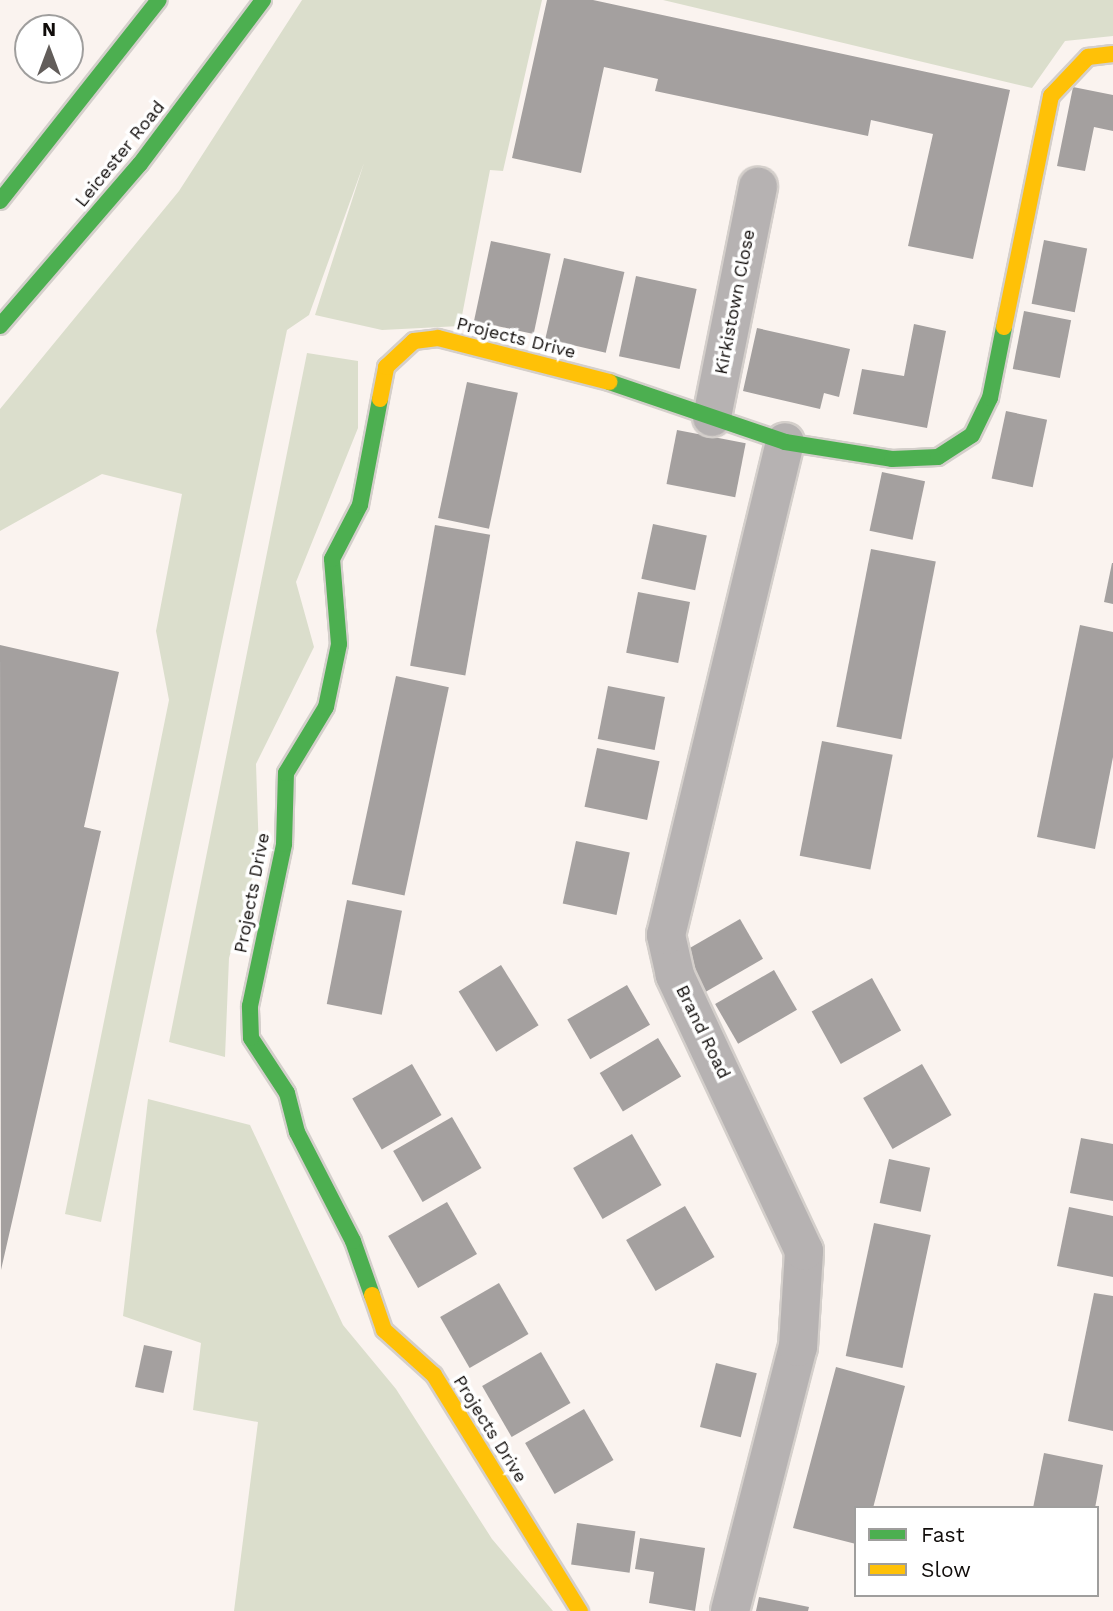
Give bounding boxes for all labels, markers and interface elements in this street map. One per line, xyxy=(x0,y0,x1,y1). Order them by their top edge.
north arrow xyxy=(14,14,84,84)
text: N xyxy=(42,18,56,41)
street label: Leicester Road xyxy=(70,96,170,212)
street label: Kirkistown Close xyxy=(710,228,760,376)
street label: Projects Drive xyxy=(454,313,578,363)
street label: Projects Drive xyxy=(230,831,274,955)
street label: Brand Road xyxy=(671,982,735,1082)
street label: Projects Drive xyxy=(449,1372,531,1486)
legend xyxy=(854,1506,1099,1597)
text: Fast xyxy=(921,1522,965,1547)
text: Slow xyxy=(921,1557,971,1582)

